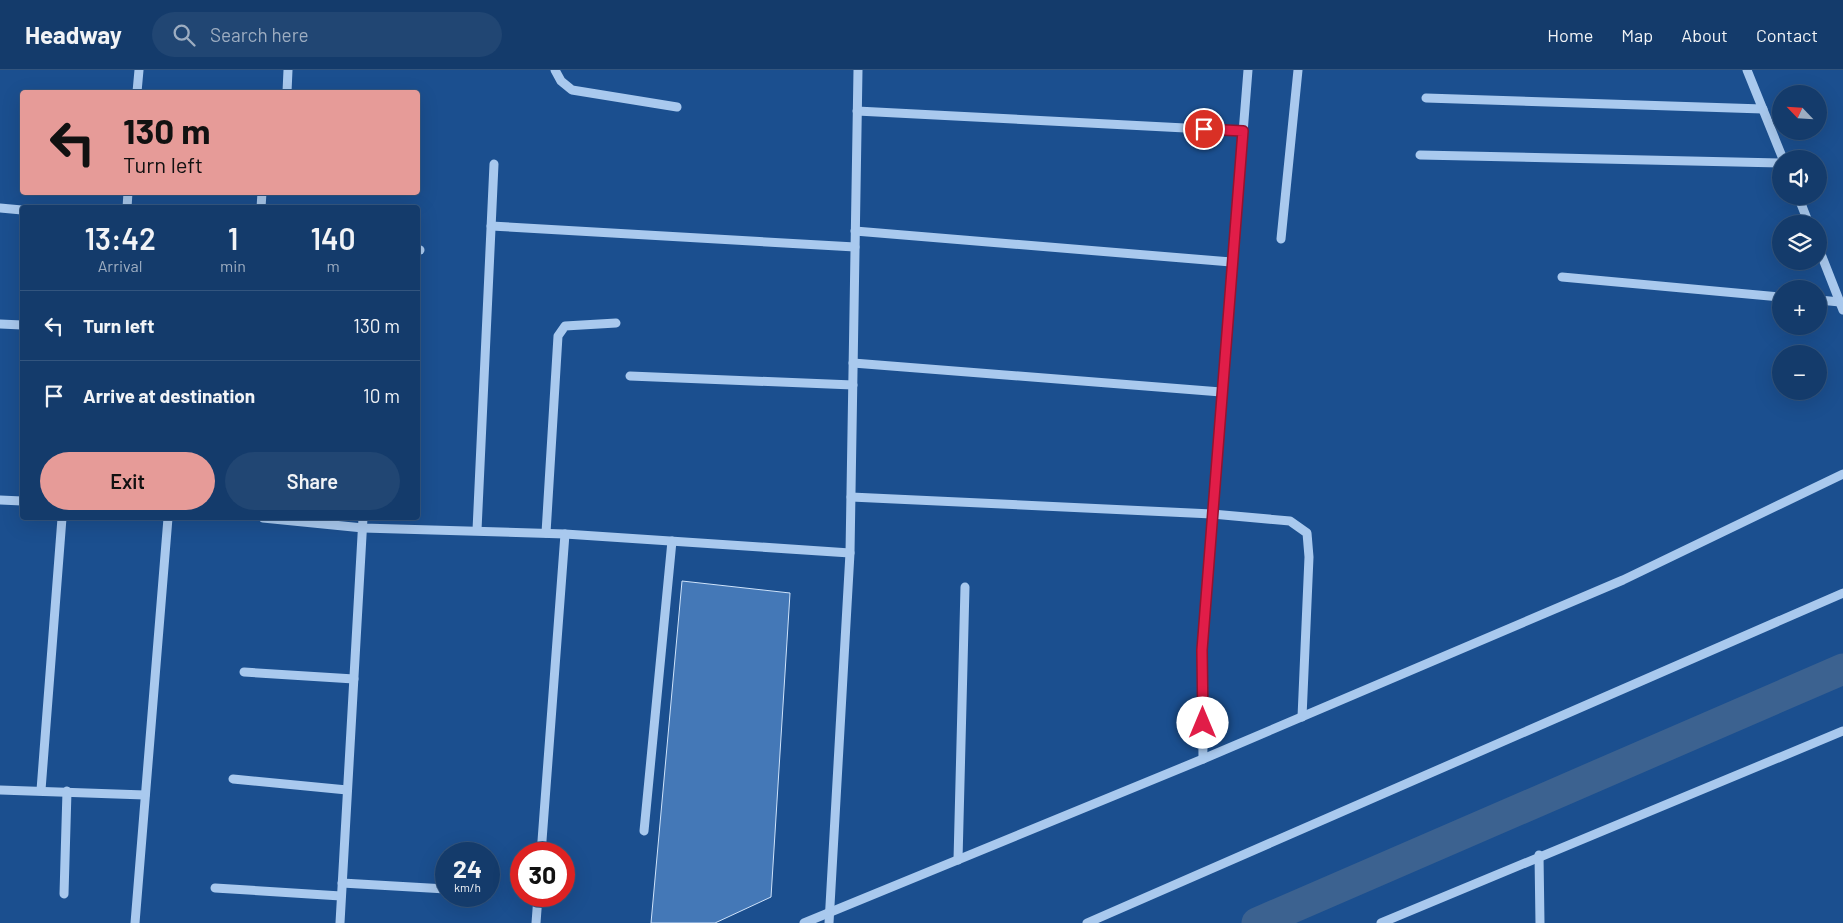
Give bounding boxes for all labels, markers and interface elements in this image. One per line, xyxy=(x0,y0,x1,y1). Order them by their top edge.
search box xyxy=(152,12,502,57)
text: Headway xyxy=(25,20,122,49)
icon: search xyxy=(170,21,198,49)
text: Search here xyxy=(210,23,309,46)
text: Home xyxy=(1547,24,1593,46)
text: Map xyxy=(1621,24,1653,46)
text: About xyxy=(1681,24,1728,46)
text: Contact xyxy=(1756,24,1818,46)
north arrow xyxy=(1772,85,1828,140)
map controls xyxy=(1772,85,1827,400)
pin xyxy=(1183,108,1225,150)
text: 130 m xyxy=(123,109,210,151)
icon: left xyxy=(40,110,105,175)
icon: arrive xyxy=(1190,115,1218,143)
button: sound xyxy=(1772,150,1827,205)
text: Turn left xyxy=(123,151,203,177)
button: layers xyxy=(1772,215,1827,270)
text: 13:42 xyxy=(84,220,156,256)
text: 1 xyxy=(228,220,238,256)
text: 140 xyxy=(310,220,356,256)
text: Arrival xyxy=(98,256,142,275)
text: min xyxy=(220,256,246,275)
text: m xyxy=(326,256,340,275)
button: + xyxy=(1772,280,1827,335)
icon: left xyxy=(40,312,68,340)
text: Turn left xyxy=(83,314,154,337)
text: 130 m xyxy=(353,314,400,337)
button: − xyxy=(1772,345,1827,400)
icon: arrive xyxy=(40,382,68,410)
text: Arrive at destination xyxy=(83,384,255,407)
text: 10 m xyxy=(363,384,400,407)
button: Exit xyxy=(40,452,215,510)
button: Share xyxy=(225,452,400,510)
position arrow xyxy=(1176,696,1228,748)
speed limit sign: 30 xyxy=(510,842,575,907)
text: 24 xyxy=(453,853,482,883)
text: km/h xyxy=(454,880,481,894)

